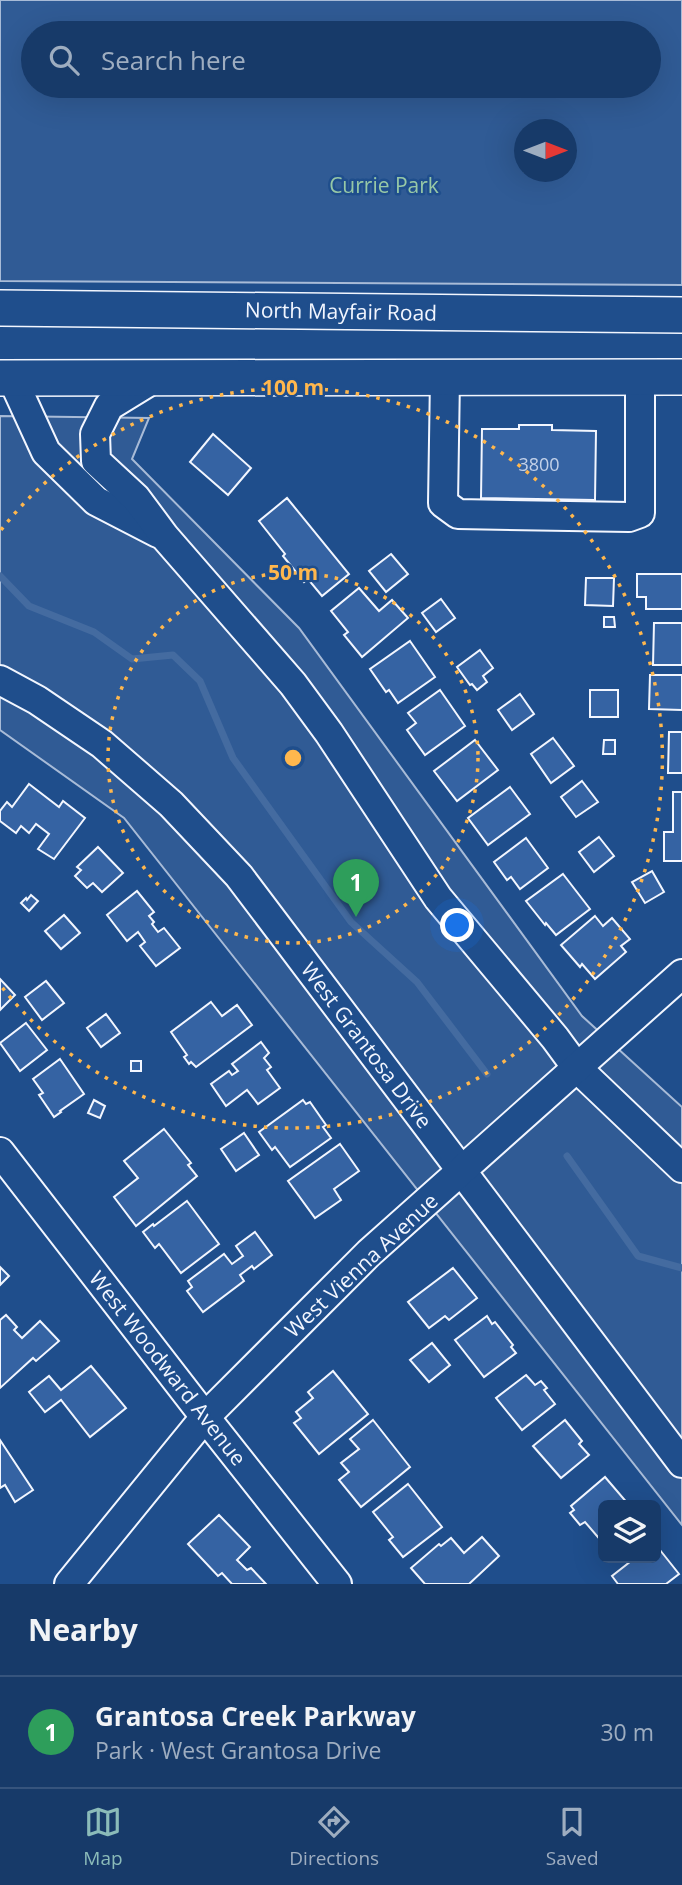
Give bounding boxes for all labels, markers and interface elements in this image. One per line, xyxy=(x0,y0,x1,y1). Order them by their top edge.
search box xyxy=(21,21,661,98)
icon: search xyxy=(45,41,83,79)
text: Search here xyxy=(101,42,246,78)
north arrow xyxy=(514,119,577,182)
park label: Currie Park xyxy=(329,171,439,199)
street label: North Mayfair Road xyxy=(245,295,437,327)
text: 100 m xyxy=(262,373,324,401)
house number: 3800 xyxy=(518,452,560,476)
text: 50 m xyxy=(268,558,318,586)
centre of rings xyxy=(281,746,305,770)
pin: 1 xyxy=(333,859,379,917)
your location xyxy=(440,908,474,942)
street label: West Grantosa Drive xyxy=(295,956,439,1134)
street label: West Vienna Avenue xyxy=(278,1187,444,1343)
street label: West Woodward Avenue xyxy=(83,1265,253,1471)
map controls xyxy=(598,1500,661,1563)
button: layers xyxy=(598,1500,661,1563)
text: Nearby xyxy=(28,1609,138,1650)
text: Grantosa Creek Parkway xyxy=(95,1698,416,1734)
text: 1 xyxy=(44,1716,58,1748)
text: 30 m xyxy=(600,1716,654,1748)
text: Park · West Grantosa Drive xyxy=(95,1734,381,1766)
tab: Map xyxy=(83,1803,123,1871)
tab: Directions xyxy=(289,1803,379,1871)
tab: Saved xyxy=(546,1803,599,1871)

